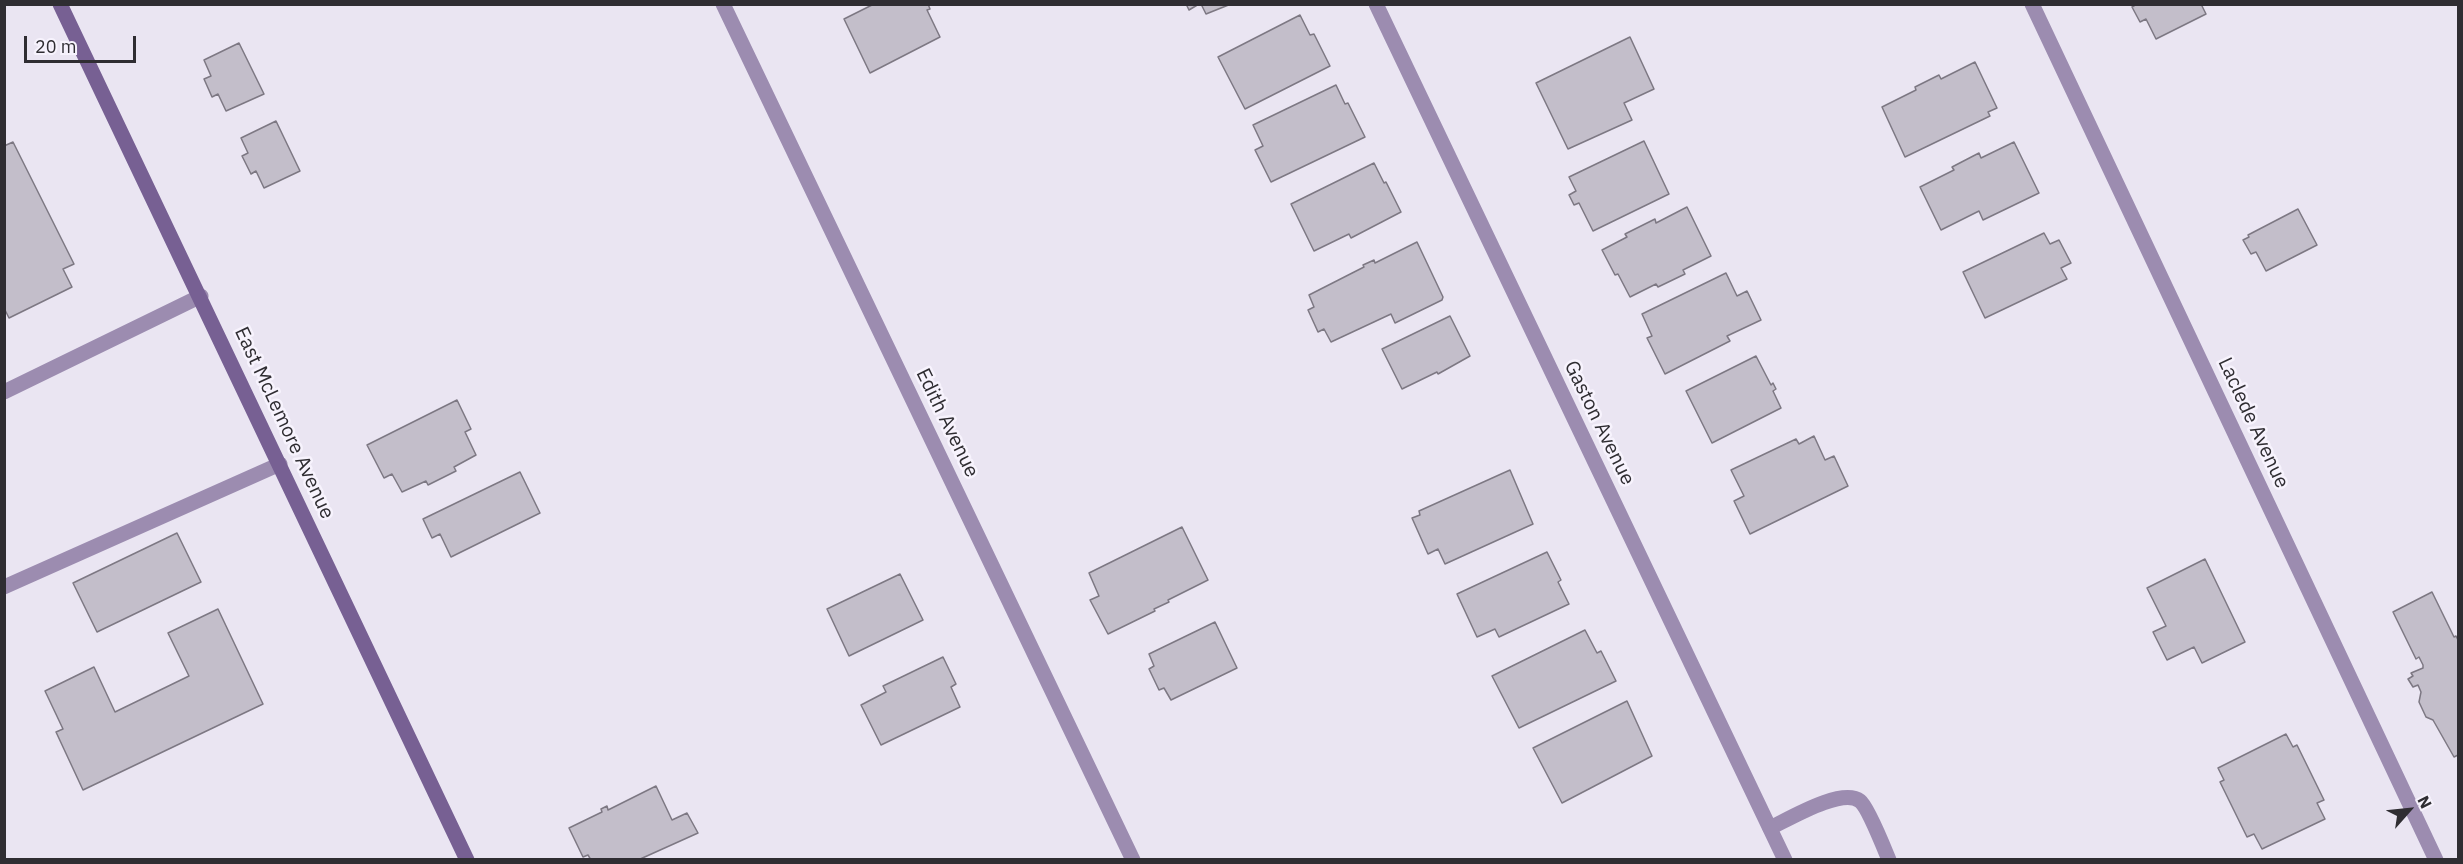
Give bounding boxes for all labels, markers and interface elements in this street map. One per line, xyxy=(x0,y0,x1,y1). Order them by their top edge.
scale bar xyxy=(27,24,140,62)
text: 20 m xyxy=(35,35,77,58)
street label: East McLemore Avenue xyxy=(229,323,339,523)
street label: Laclede Avenue xyxy=(2212,354,2294,492)
street label: Gaston Avenue xyxy=(1559,357,1639,489)
street label: Edith Avenue xyxy=(910,365,984,481)
north arrow xyxy=(2379,780,2439,840)
text: N xyxy=(2413,792,2437,812)

